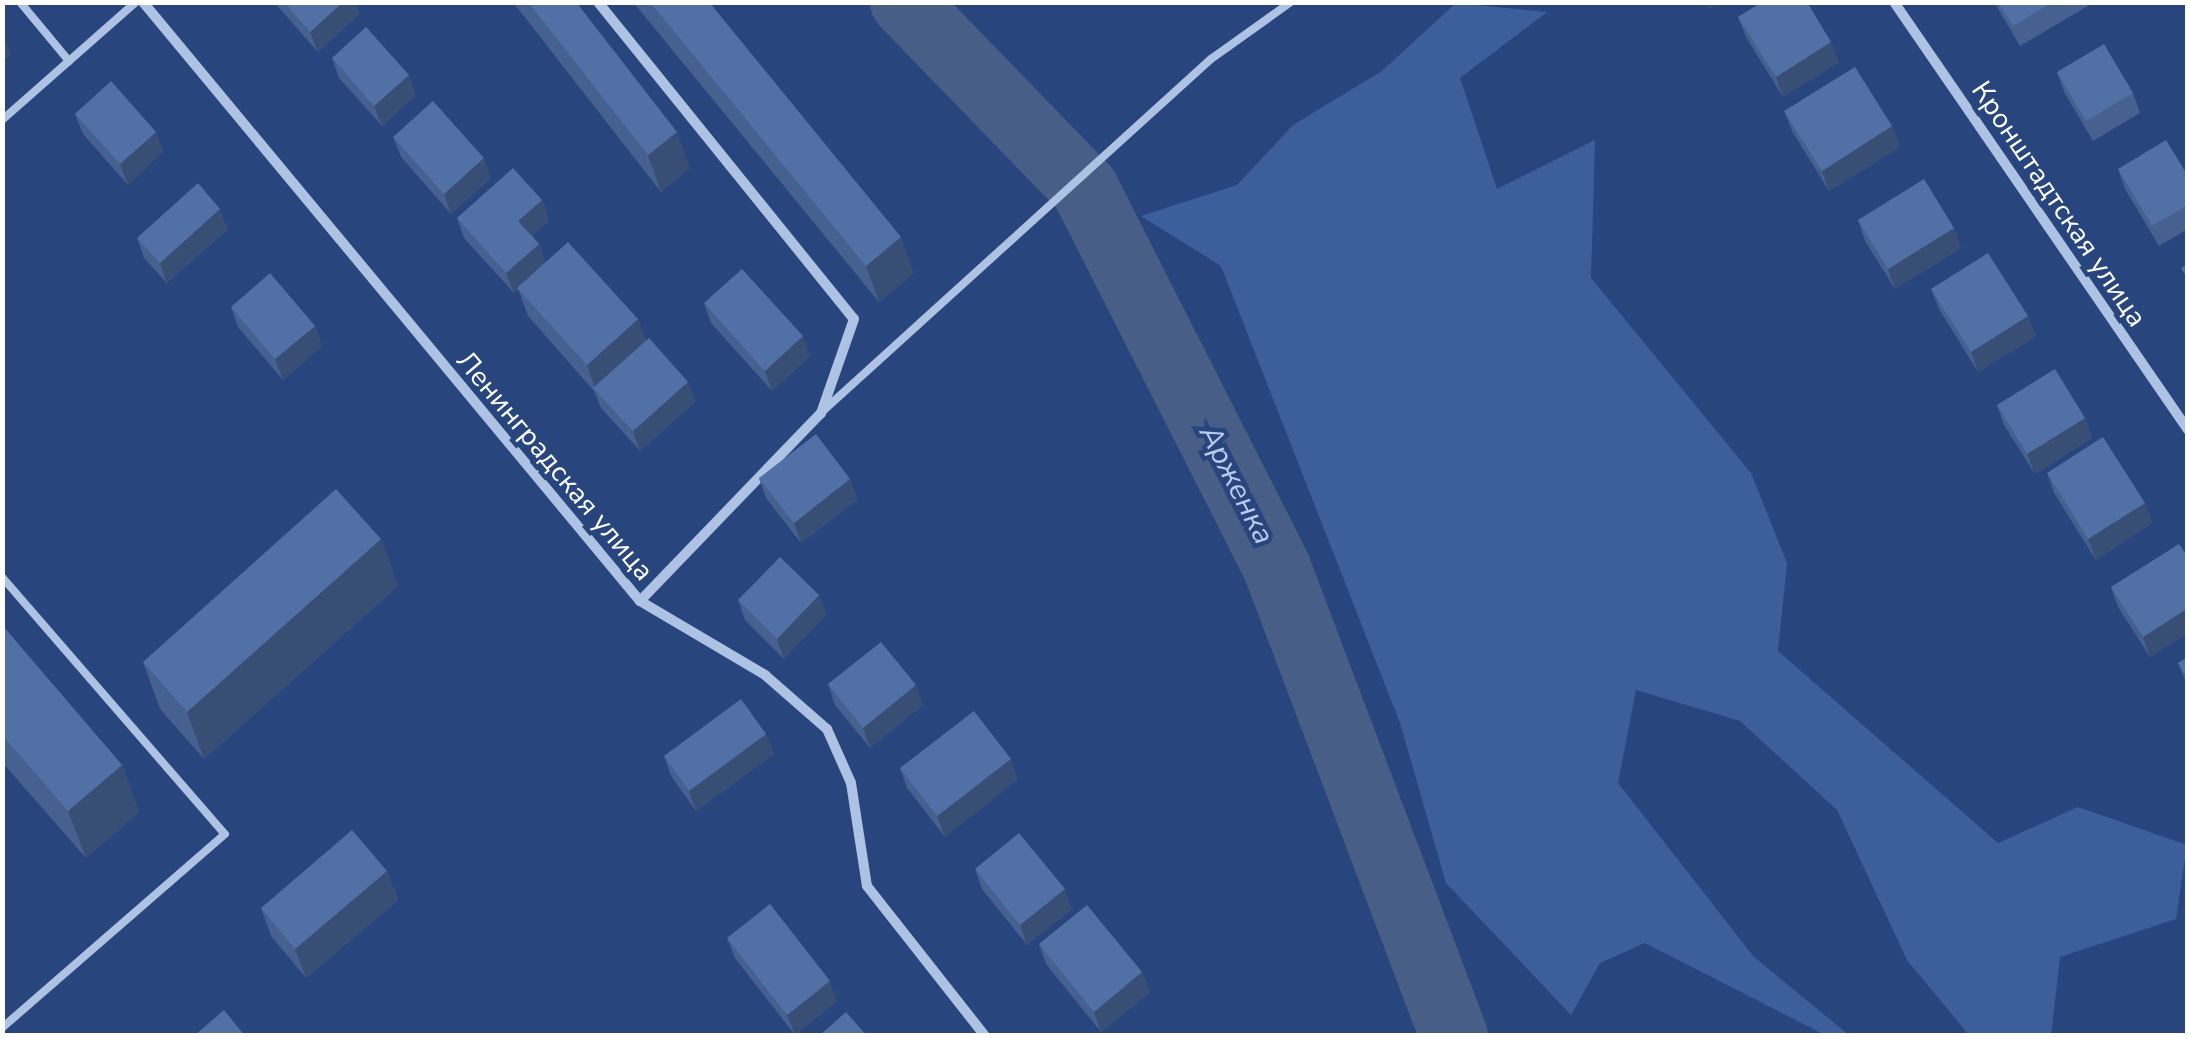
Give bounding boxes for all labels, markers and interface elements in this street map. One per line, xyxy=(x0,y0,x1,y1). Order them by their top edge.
street label: Кронштадтская улица xyxy=(1964,75,2154,333)
street label: Ленинградская улица xyxy=(449,344,661,588)
water label: Арженка xyxy=(1191,419,1281,551)

